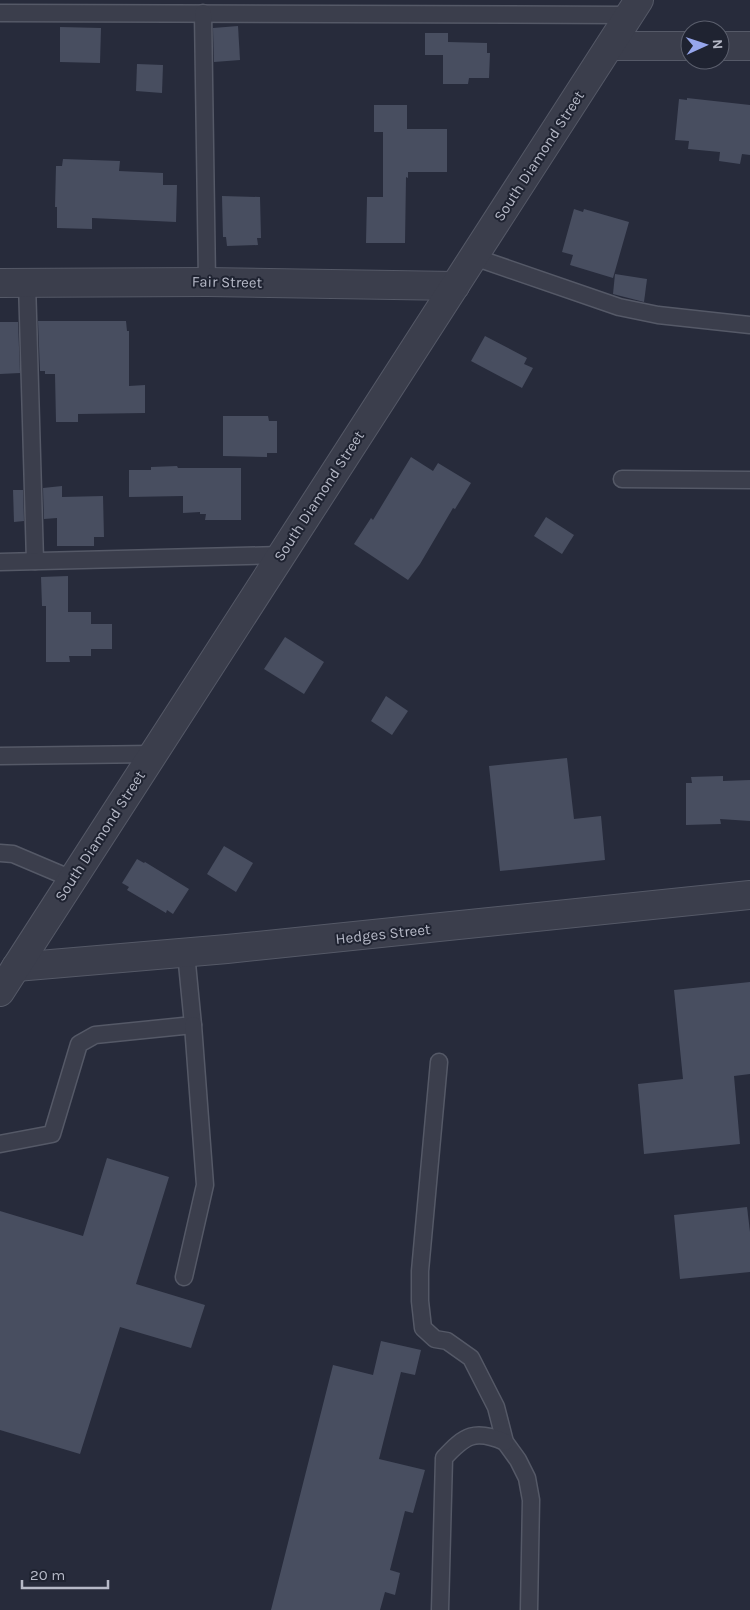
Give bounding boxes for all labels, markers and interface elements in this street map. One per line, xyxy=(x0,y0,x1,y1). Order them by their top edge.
north arrow xyxy=(680,20,730,70)
text: N xyxy=(709,39,726,50)
street label: South Diamond Street xyxy=(490,87,588,225)
street label: Fair Street xyxy=(192,272,263,292)
street label: South Diamond Street xyxy=(270,427,368,565)
street label: South Diamond Street xyxy=(51,767,149,905)
street label: Hedges Street xyxy=(335,920,432,948)
scale bar xyxy=(22,1558,109,1590)
text: 20 m xyxy=(30,1566,65,1584)

